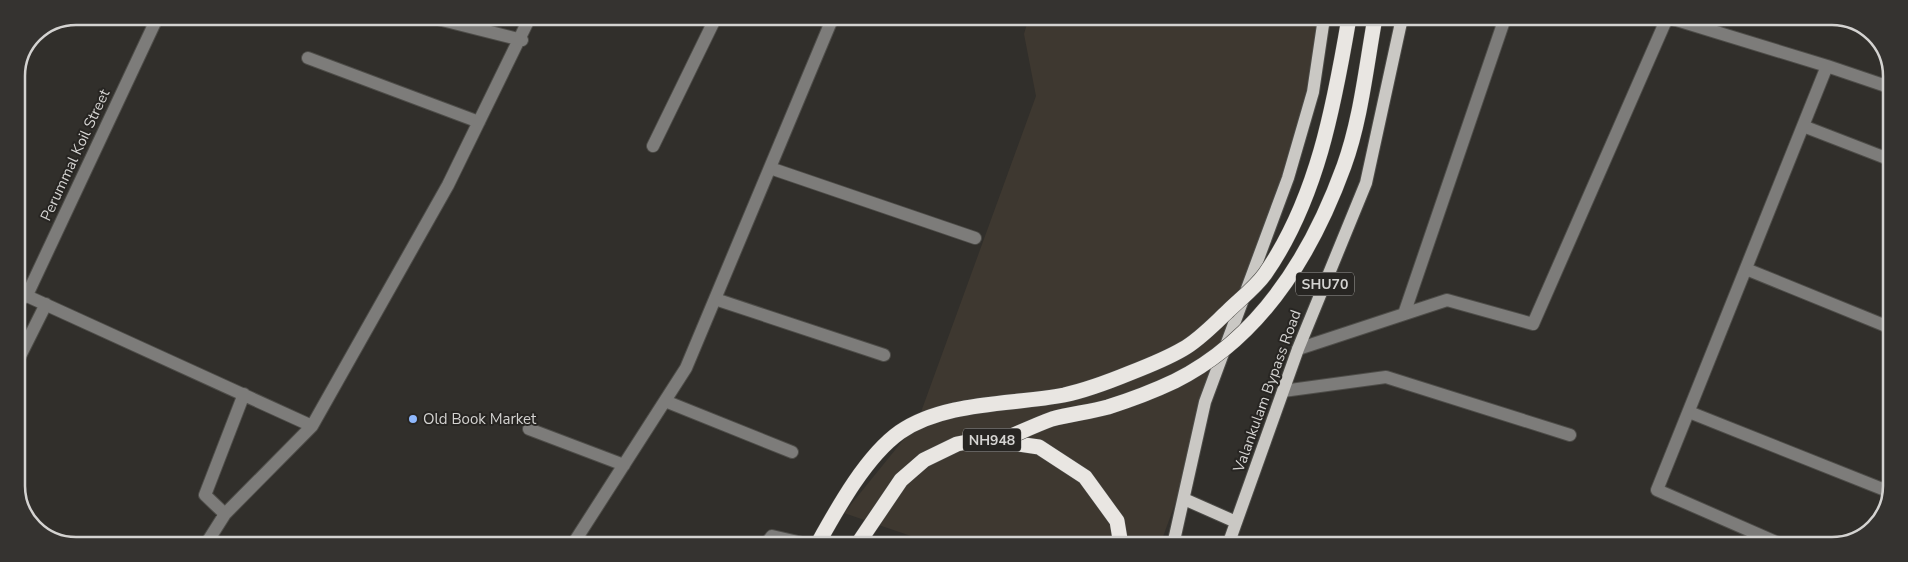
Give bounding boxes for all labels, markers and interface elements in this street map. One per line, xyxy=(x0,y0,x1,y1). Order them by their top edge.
street label: Perummal Koil Street xyxy=(36,85,115,224)
road number: SHU70 xyxy=(1296,272,1354,296)
street label: Valankulam Bypass Road xyxy=(1228,307,1306,476)
place label: Old Book Market xyxy=(423,409,537,429)
marker: Old Book Market xyxy=(407,413,419,425)
road number: NH948 xyxy=(963,428,1021,452)

